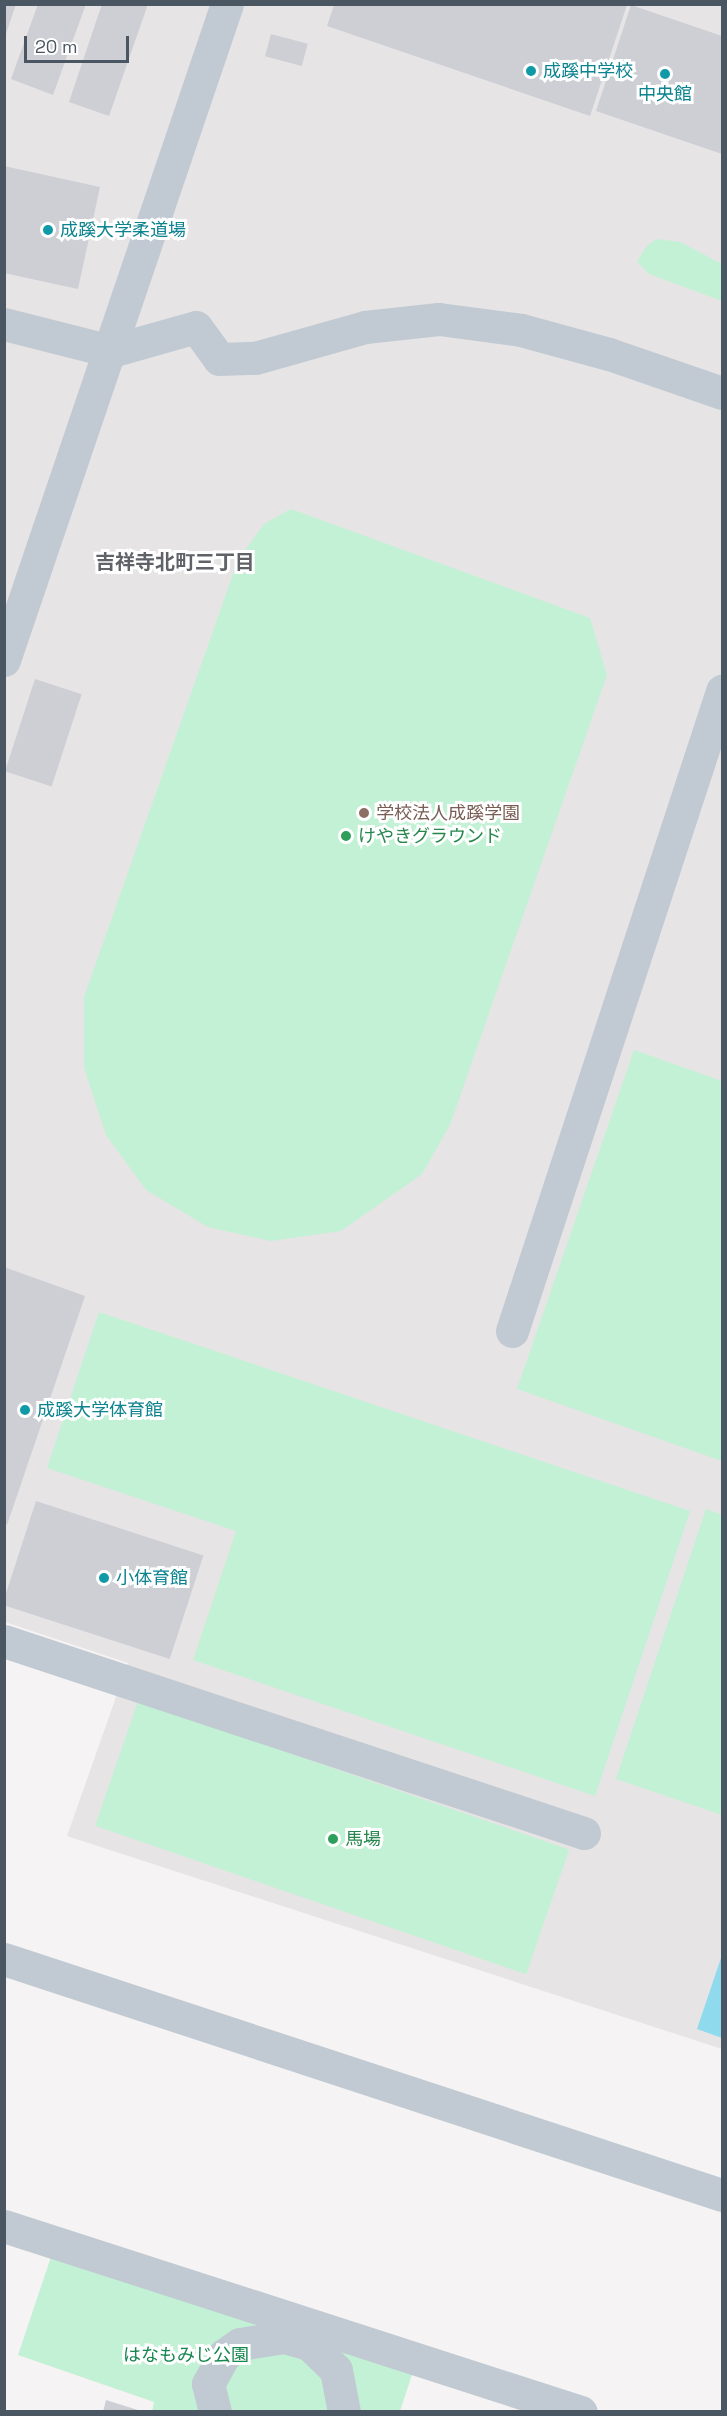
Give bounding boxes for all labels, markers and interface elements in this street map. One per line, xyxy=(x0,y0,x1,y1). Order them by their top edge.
scale bar xyxy=(27,24,132,62)
text: 20 m xyxy=(35,35,78,58)
place label: 成蹊中学校 xyxy=(543,60,633,82)
marker: 成蹊中学校 xyxy=(524,64,538,78)
marker: 中央館 xyxy=(658,67,672,81)
place label: 中央館 xyxy=(638,83,692,105)
place label: 成蹊大学柔道場 xyxy=(60,219,186,241)
marker: 成蹊大学柔道場 xyxy=(41,223,55,237)
district label: 吉祥寺北町三丁目 xyxy=(95,550,255,574)
place label: 学校法人成蹊学園 xyxy=(376,802,520,824)
marker: 学校法人成蹊学園 xyxy=(357,806,371,820)
place label: けやきグラウンド xyxy=(358,825,502,847)
marker: けやきグラウンド xyxy=(339,829,353,843)
place label: 成蹊大学体育館 xyxy=(37,1399,163,1421)
marker: 成蹊大学体育館 xyxy=(18,1403,32,1417)
place label: 小体育館 xyxy=(116,1567,188,1589)
marker: 小体育館 xyxy=(97,1571,111,1585)
place label: 馬場 xyxy=(345,1828,381,1850)
marker: 馬場 xyxy=(326,1832,340,1846)
park label: はなもみじ公園 xyxy=(123,2344,249,2366)

